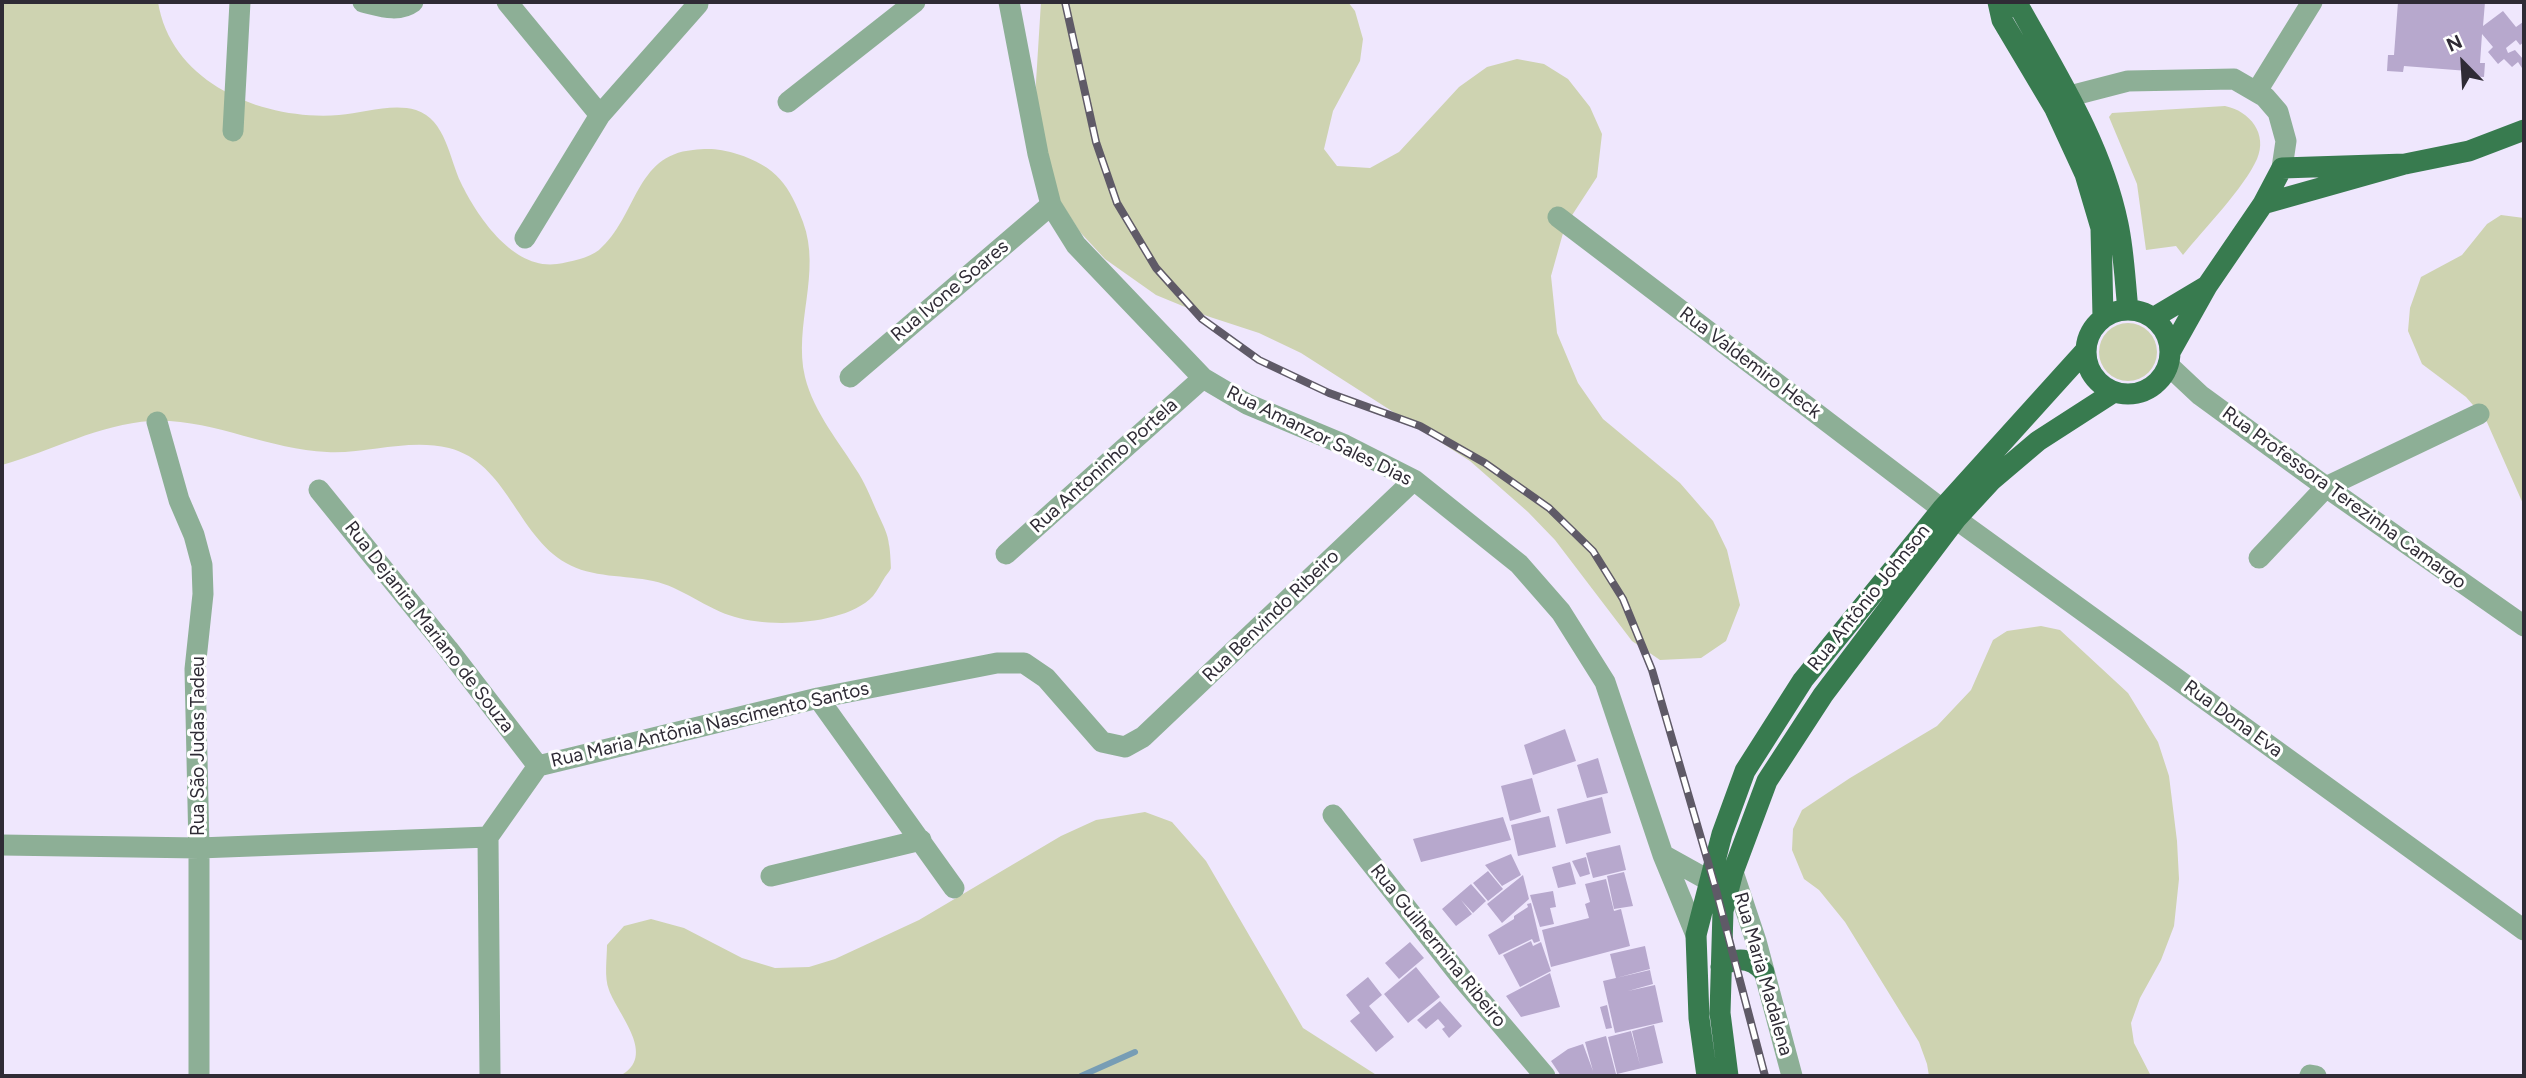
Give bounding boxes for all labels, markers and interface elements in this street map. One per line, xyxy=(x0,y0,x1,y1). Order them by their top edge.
north arrow xyxy=(2428,28,2498,98)
text: N xyxy=(2443,30,2466,57)
street label: Rua Ivone Soares xyxy=(887,235,1013,347)
street label: Rua Valdemiro Heck xyxy=(1675,302,1825,424)
street label: Rua Amanzor Sales Dias xyxy=(1223,381,1415,491)
street label: Rua Antoninho Portela xyxy=(1026,394,1182,538)
street label: Rua Professora Terezinha Camargo xyxy=(2218,402,2470,594)
street label: Rua Dejanira Mariano de Souza xyxy=(339,517,519,737)
street label: Rua Antônio Johnson xyxy=(1803,520,1935,676)
street label: Rua Benvindo Ribeiro xyxy=(1198,545,1344,687)
street label: Rua São Judas Tadeu xyxy=(187,656,209,836)
street label: Rua Dona Eva xyxy=(2179,676,2287,762)
street label: Rua Maria Antônia Nascimento Santos xyxy=(549,677,871,773)
street label: Rua Guilhermina Ribeiro xyxy=(1365,860,1511,1032)
street label: Rua Maria Madalena xyxy=(1729,889,1797,1059)

